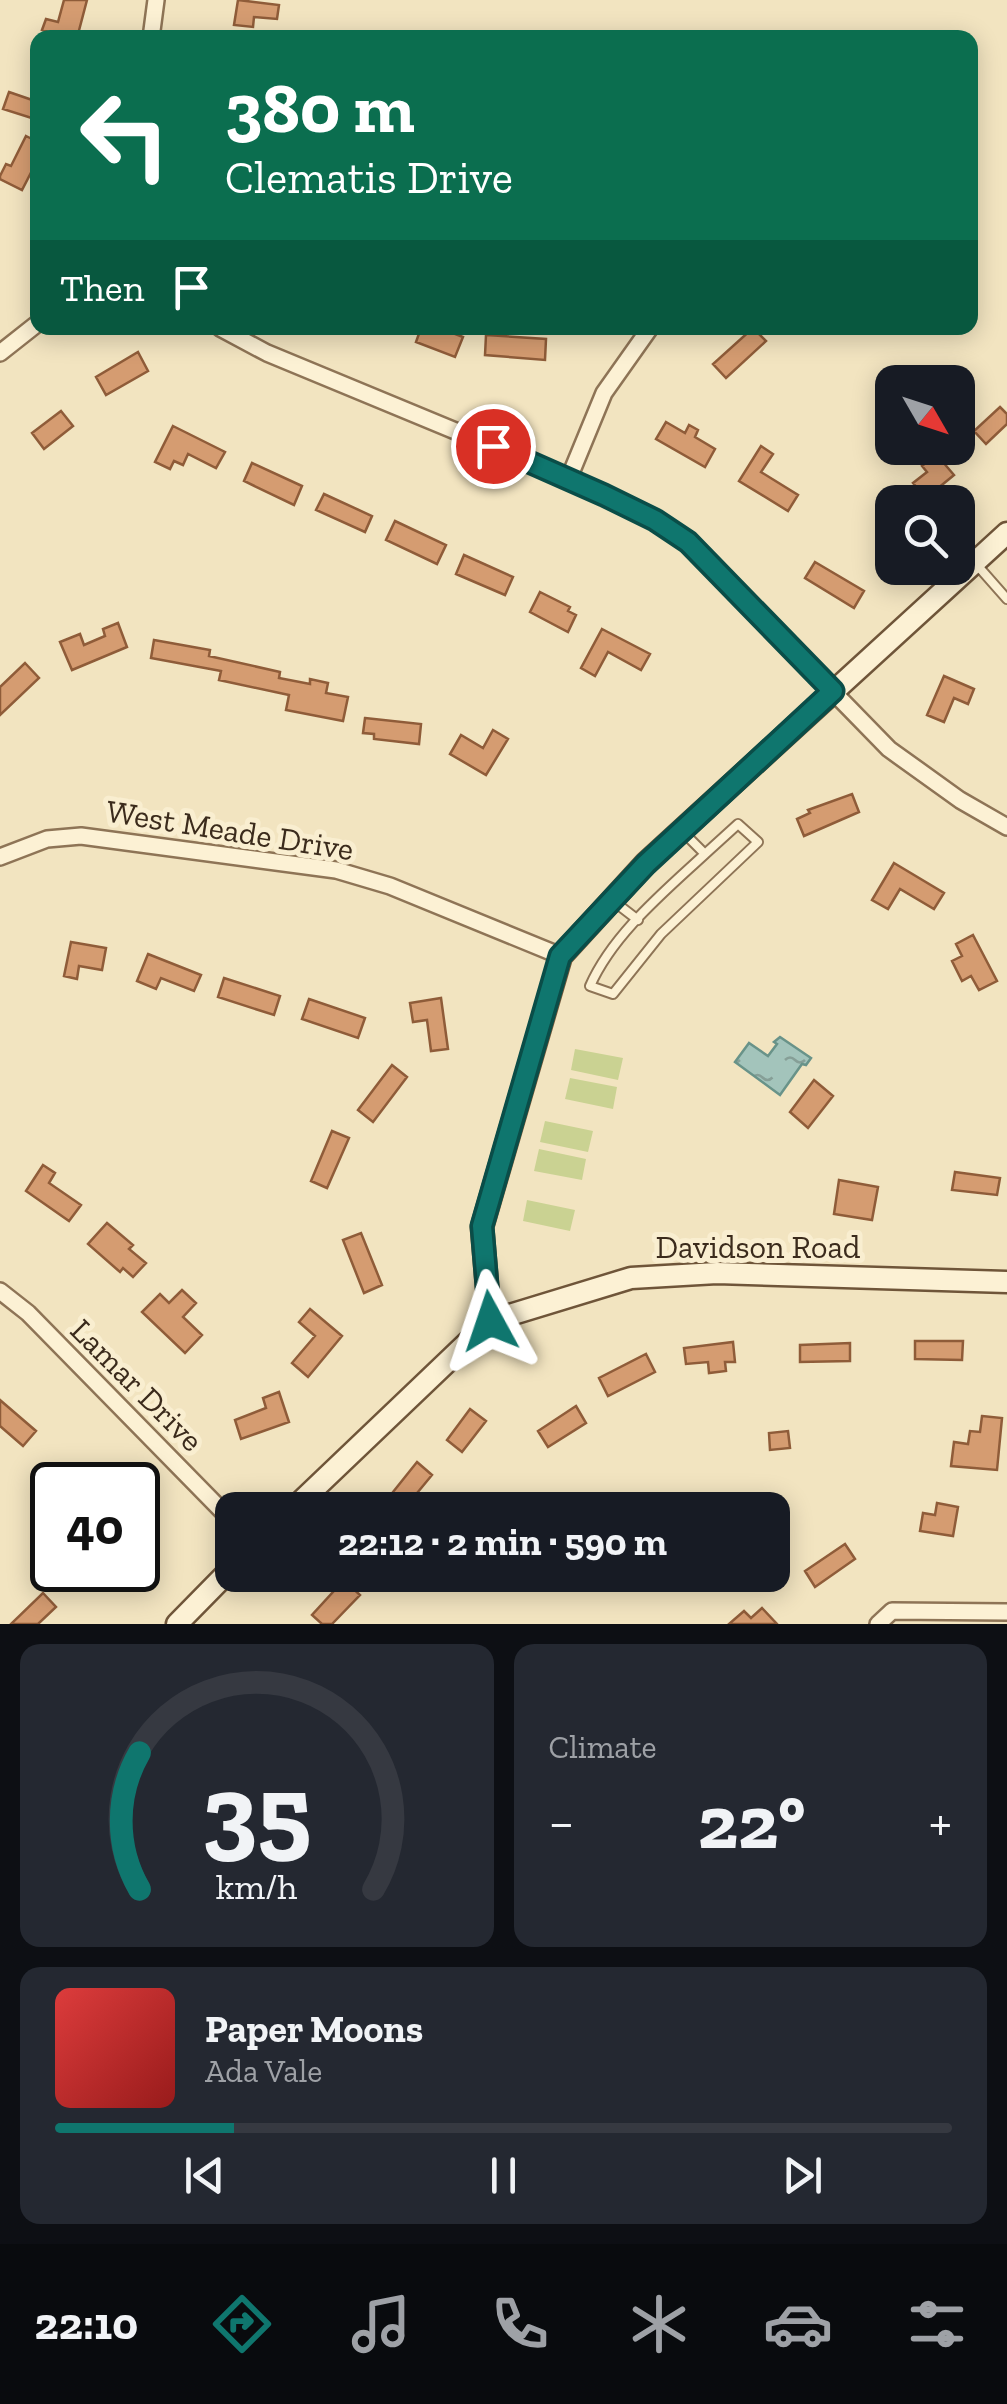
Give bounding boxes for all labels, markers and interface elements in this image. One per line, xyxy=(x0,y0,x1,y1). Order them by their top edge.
text: 380 m xyxy=(225,66,415,150)
icon: left xyxy=(60,70,190,200)
text: Clematis Drive xyxy=(225,151,513,205)
icon: arrive xyxy=(164,260,219,315)
text: Then xyxy=(60,265,144,311)
north arrow xyxy=(875,365,975,465)
map controls xyxy=(875,365,975,585)
pin xyxy=(451,404,536,489)
icon: arrive xyxy=(466,419,521,474)
button: search xyxy=(875,485,975,585)
street label: West Meade Drive xyxy=(104,792,356,868)
street label: Davidson Road xyxy=(656,1228,861,1266)
position arrow xyxy=(438,1269,542,1373)
street label: Lamar Drive xyxy=(63,1311,211,1459)
speed limit sign: 40 xyxy=(30,1462,160,1592)
text: 22:12 · 2 min · 590 m xyxy=(338,1519,667,1565)
text: Climate xyxy=(549,1728,657,1766)
text: 35 xyxy=(202,1749,312,1874)
text: 22° xyxy=(698,1777,805,1867)
text: − xyxy=(549,1789,574,1855)
text: + xyxy=(929,1789,952,1855)
text: km/h xyxy=(216,1865,298,1908)
text: Paper Moons xyxy=(205,2006,423,2052)
text: Ada Vale xyxy=(205,2052,322,2090)
icon: previous xyxy=(177,2148,232,2203)
icon: pause xyxy=(476,2148,531,2203)
icon: next xyxy=(775,2148,830,2203)
icon: directions xyxy=(207,2289,277,2359)
icon: music xyxy=(346,2289,416,2359)
icon: phone xyxy=(485,2289,555,2359)
icon: climate xyxy=(624,2289,694,2359)
icon: car xyxy=(763,2289,833,2359)
icon: filters xyxy=(902,2289,972,2359)
text: 22:10 xyxy=(35,2297,138,2351)

